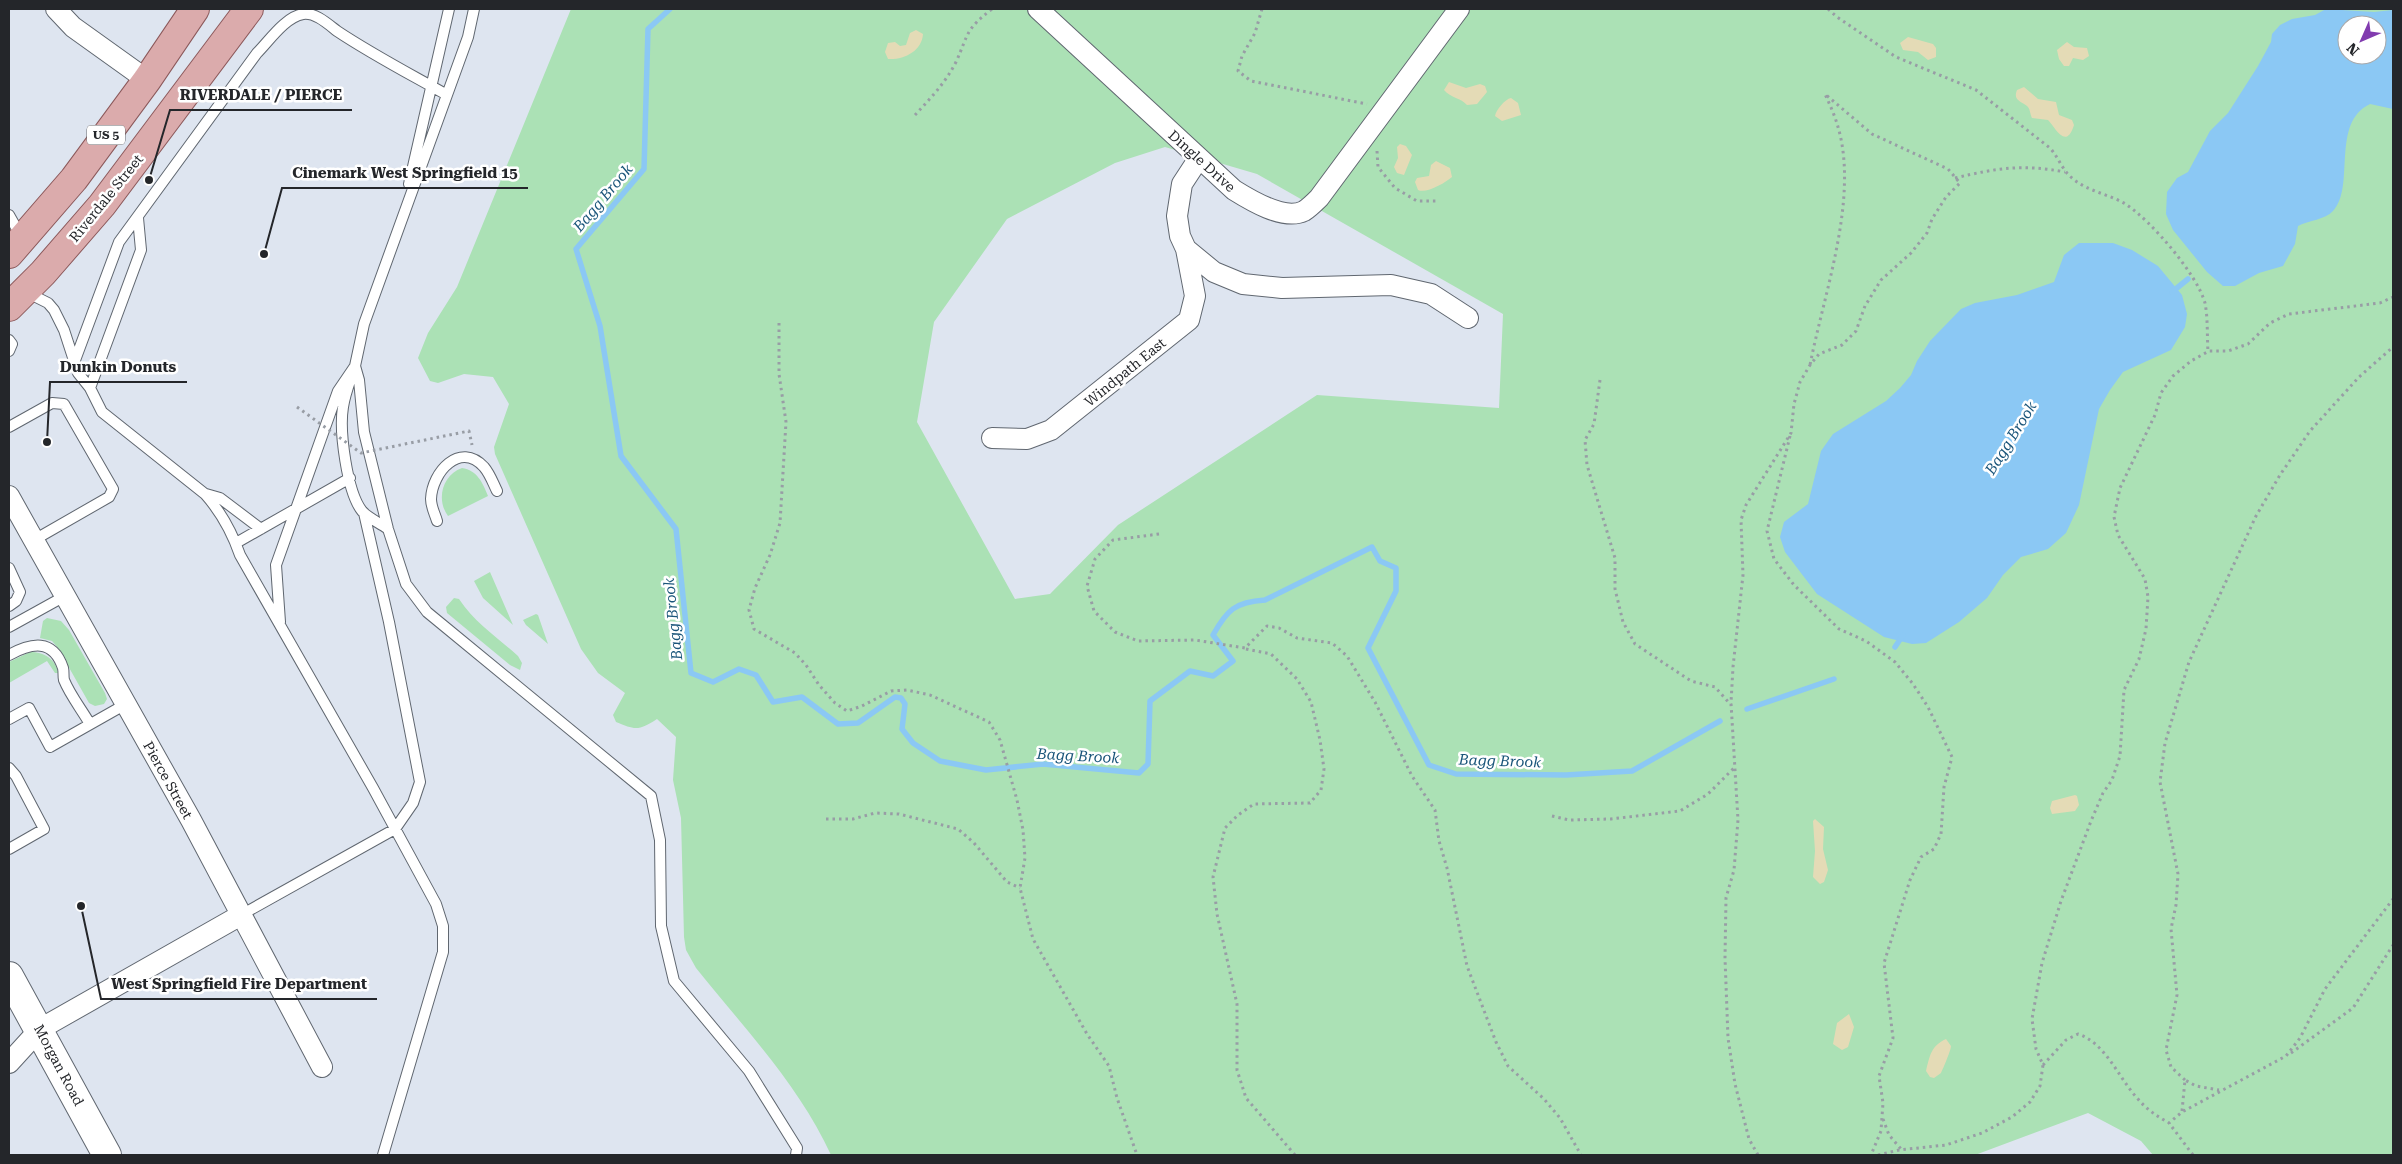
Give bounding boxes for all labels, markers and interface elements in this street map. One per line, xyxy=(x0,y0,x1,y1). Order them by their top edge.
north arrow xyxy=(2337,15,2387,65)
text: N xyxy=(2343,40,2362,59)
callout: RIVERDALE / PIERCE xyxy=(170,80,352,110)
text: RIVERDALE / PIERCE xyxy=(180,86,342,104)
road number: US 5 xyxy=(87,126,125,144)
street label: Dingle Drive xyxy=(1165,127,1239,195)
street label: Riverdale Street xyxy=(66,151,146,245)
callout: Cinemark West Springfield 15 xyxy=(282,158,528,188)
water label: Bagg Brook xyxy=(569,160,637,236)
text: Cinemark West Springfield 15 xyxy=(292,164,518,182)
street label: Windpath East xyxy=(1081,334,1169,410)
callout: Dunkin Donuts xyxy=(50,352,187,382)
text: Dunkin Donuts xyxy=(60,358,177,376)
water label: Bagg Brook xyxy=(1981,397,2041,479)
water label: Bagg Brook xyxy=(660,576,686,662)
street label: Pierce Street xyxy=(140,738,196,822)
water label: Bagg Brook xyxy=(1035,745,1121,767)
water label: Bagg Brook xyxy=(1457,751,1542,771)
callout: West Springfield Fire Department xyxy=(101,969,377,999)
text: West Springfield Fire Department xyxy=(111,975,367,993)
street label: Morgan Road xyxy=(31,1022,87,1108)

